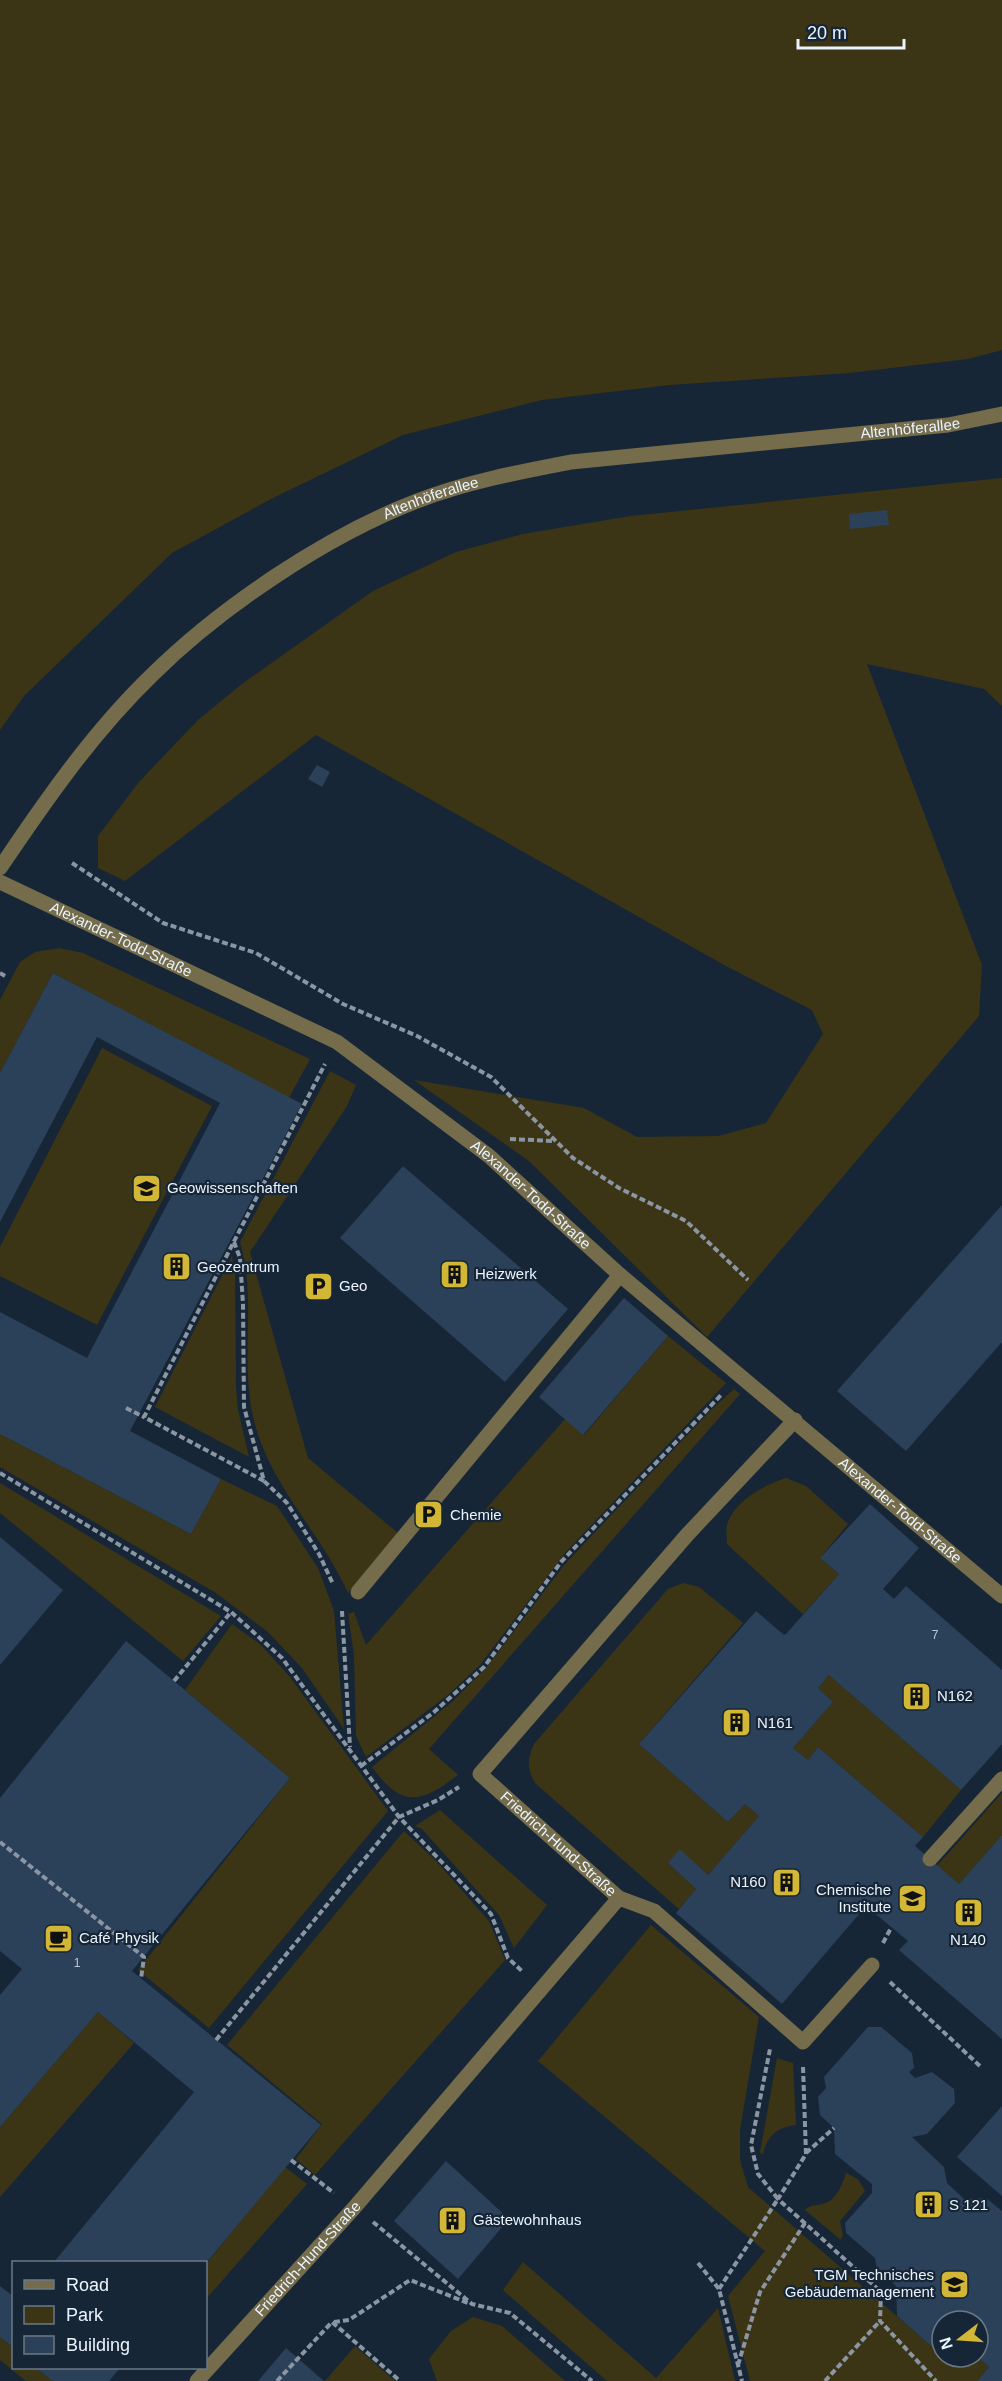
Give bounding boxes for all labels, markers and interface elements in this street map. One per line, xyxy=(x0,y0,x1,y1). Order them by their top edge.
scale bar xyxy=(798,12,904,50)
text: 20 m xyxy=(807,23,847,43)
street label: Altenhöferallee xyxy=(860,414,961,442)
street label: Altenhöferallee xyxy=(380,473,480,522)
street label: Alexander-Todd-Straße xyxy=(48,898,195,980)
street label: Alexander-Todd-Straße xyxy=(468,1136,595,1252)
school or university icon: Geowissenschaften xyxy=(130,1172,162,1204)
place label: Geowissenschaften xyxy=(167,1179,298,1196)
building icon: Geozentrum xyxy=(160,1251,192,1283)
place label: Geozentrum xyxy=(197,1258,280,1275)
building icon: Heizwerk xyxy=(438,1258,470,1290)
place label: Heizwerk xyxy=(475,1265,537,1282)
parking icon: Geo xyxy=(302,1270,334,1302)
place label: Geo xyxy=(339,1277,367,1294)
street label: Alexander-Todd-Straße xyxy=(836,1454,965,1566)
parking icon: Chemie xyxy=(413,1499,445,1531)
place label: Chemie xyxy=(450,1506,502,1523)
house number: 7 xyxy=(932,1628,939,1642)
building icon: N162 xyxy=(900,1680,932,1712)
place label: N162 xyxy=(937,1687,973,1704)
building icon: N161 xyxy=(720,1707,752,1739)
place label: N161 xyxy=(757,1714,793,1731)
street label: Friedrich-Hund-Straße xyxy=(497,1788,620,1900)
building icon: N160 xyxy=(771,1866,803,1898)
place label: N160 xyxy=(730,1873,766,1890)
place label: Chemische Institute xyxy=(816,1881,891,1915)
school or university icon: Chemische Institute xyxy=(896,1883,928,1915)
building icon: N140 xyxy=(952,1897,984,1929)
cafe icon: Café Physik xyxy=(42,1922,74,1954)
place label: Café Physik xyxy=(79,1929,160,1946)
place label: N140 xyxy=(950,1931,986,1948)
house number: 1 xyxy=(74,1956,81,1970)
building icon: S 121 xyxy=(912,2189,944,2221)
place label: S 121 xyxy=(949,2196,988,2213)
street label: Friedrich-Hund-Straße xyxy=(251,2198,364,2319)
building icon: Gästewohnhaus xyxy=(436,2204,468,2236)
place label: Gästewohnhaus xyxy=(473,2211,581,2228)
legend xyxy=(12,2261,207,2369)
place label: TGM Technisches Gebäudemanagement xyxy=(785,2266,935,2300)
school or university icon: TGM Technisches Gebäudemanagement xyxy=(939,2268,971,2300)
text: Road xyxy=(66,2275,109,2295)
text: Park xyxy=(66,2305,104,2325)
north arrow xyxy=(930,2309,990,2369)
text: Building xyxy=(66,2335,130,2355)
text: N xyxy=(936,2335,956,2351)

